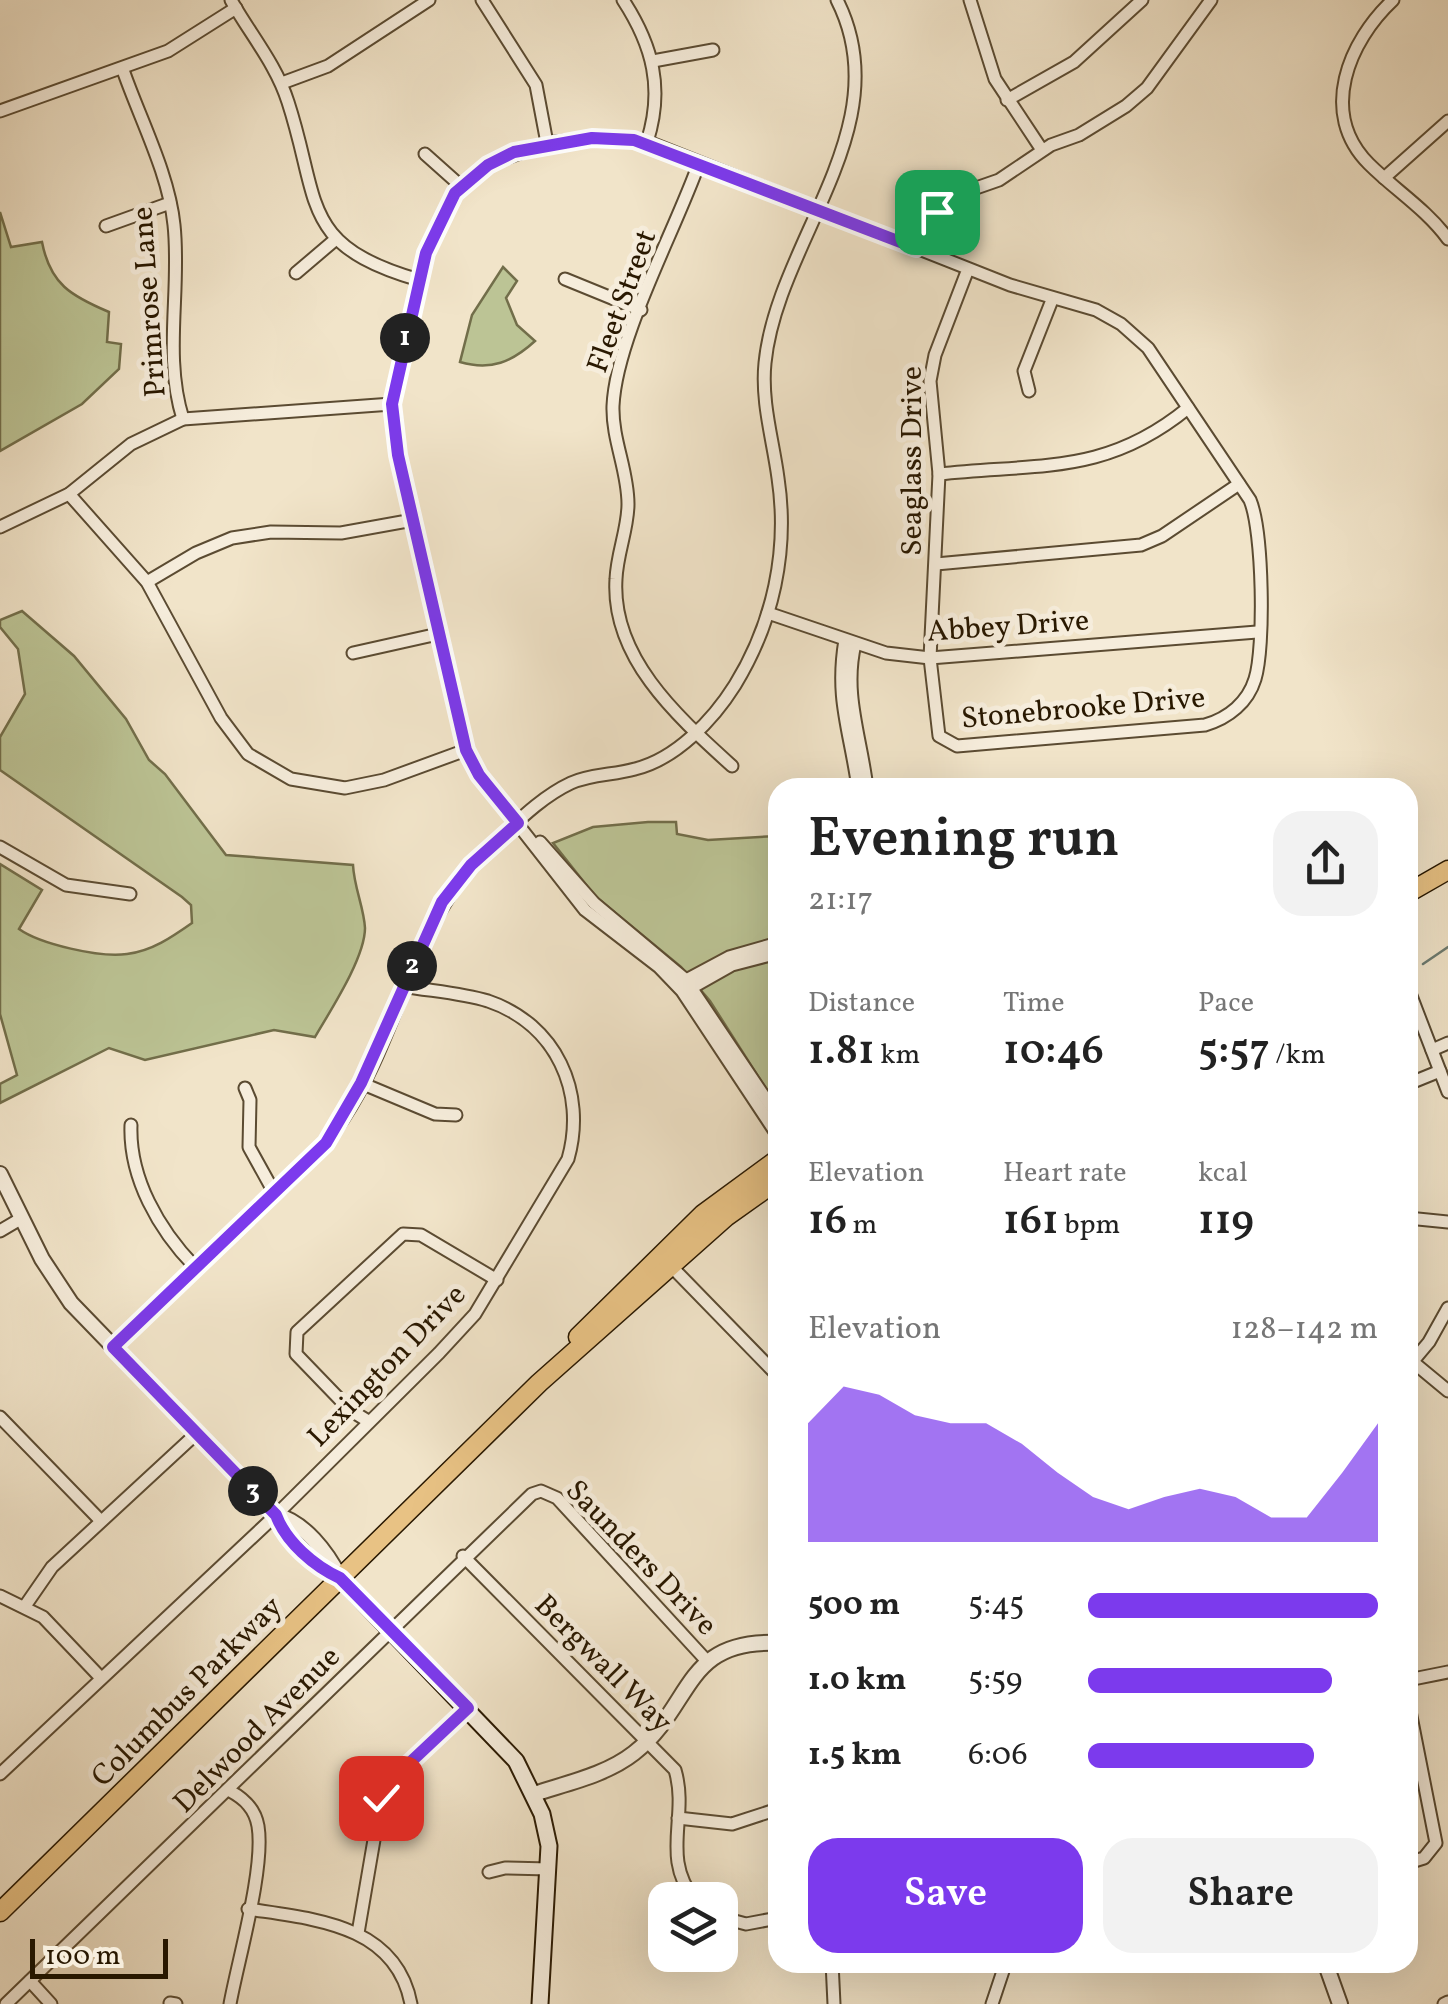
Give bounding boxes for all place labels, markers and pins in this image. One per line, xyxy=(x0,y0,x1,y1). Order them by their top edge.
pin xyxy=(895,170,980,255)
pin: 1 xyxy=(380,313,430,363)
pin: 2 xyxy=(387,941,437,991)
pin: 3 xyxy=(228,1466,278,1516)
pin xyxy=(339,1756,424,1841)

